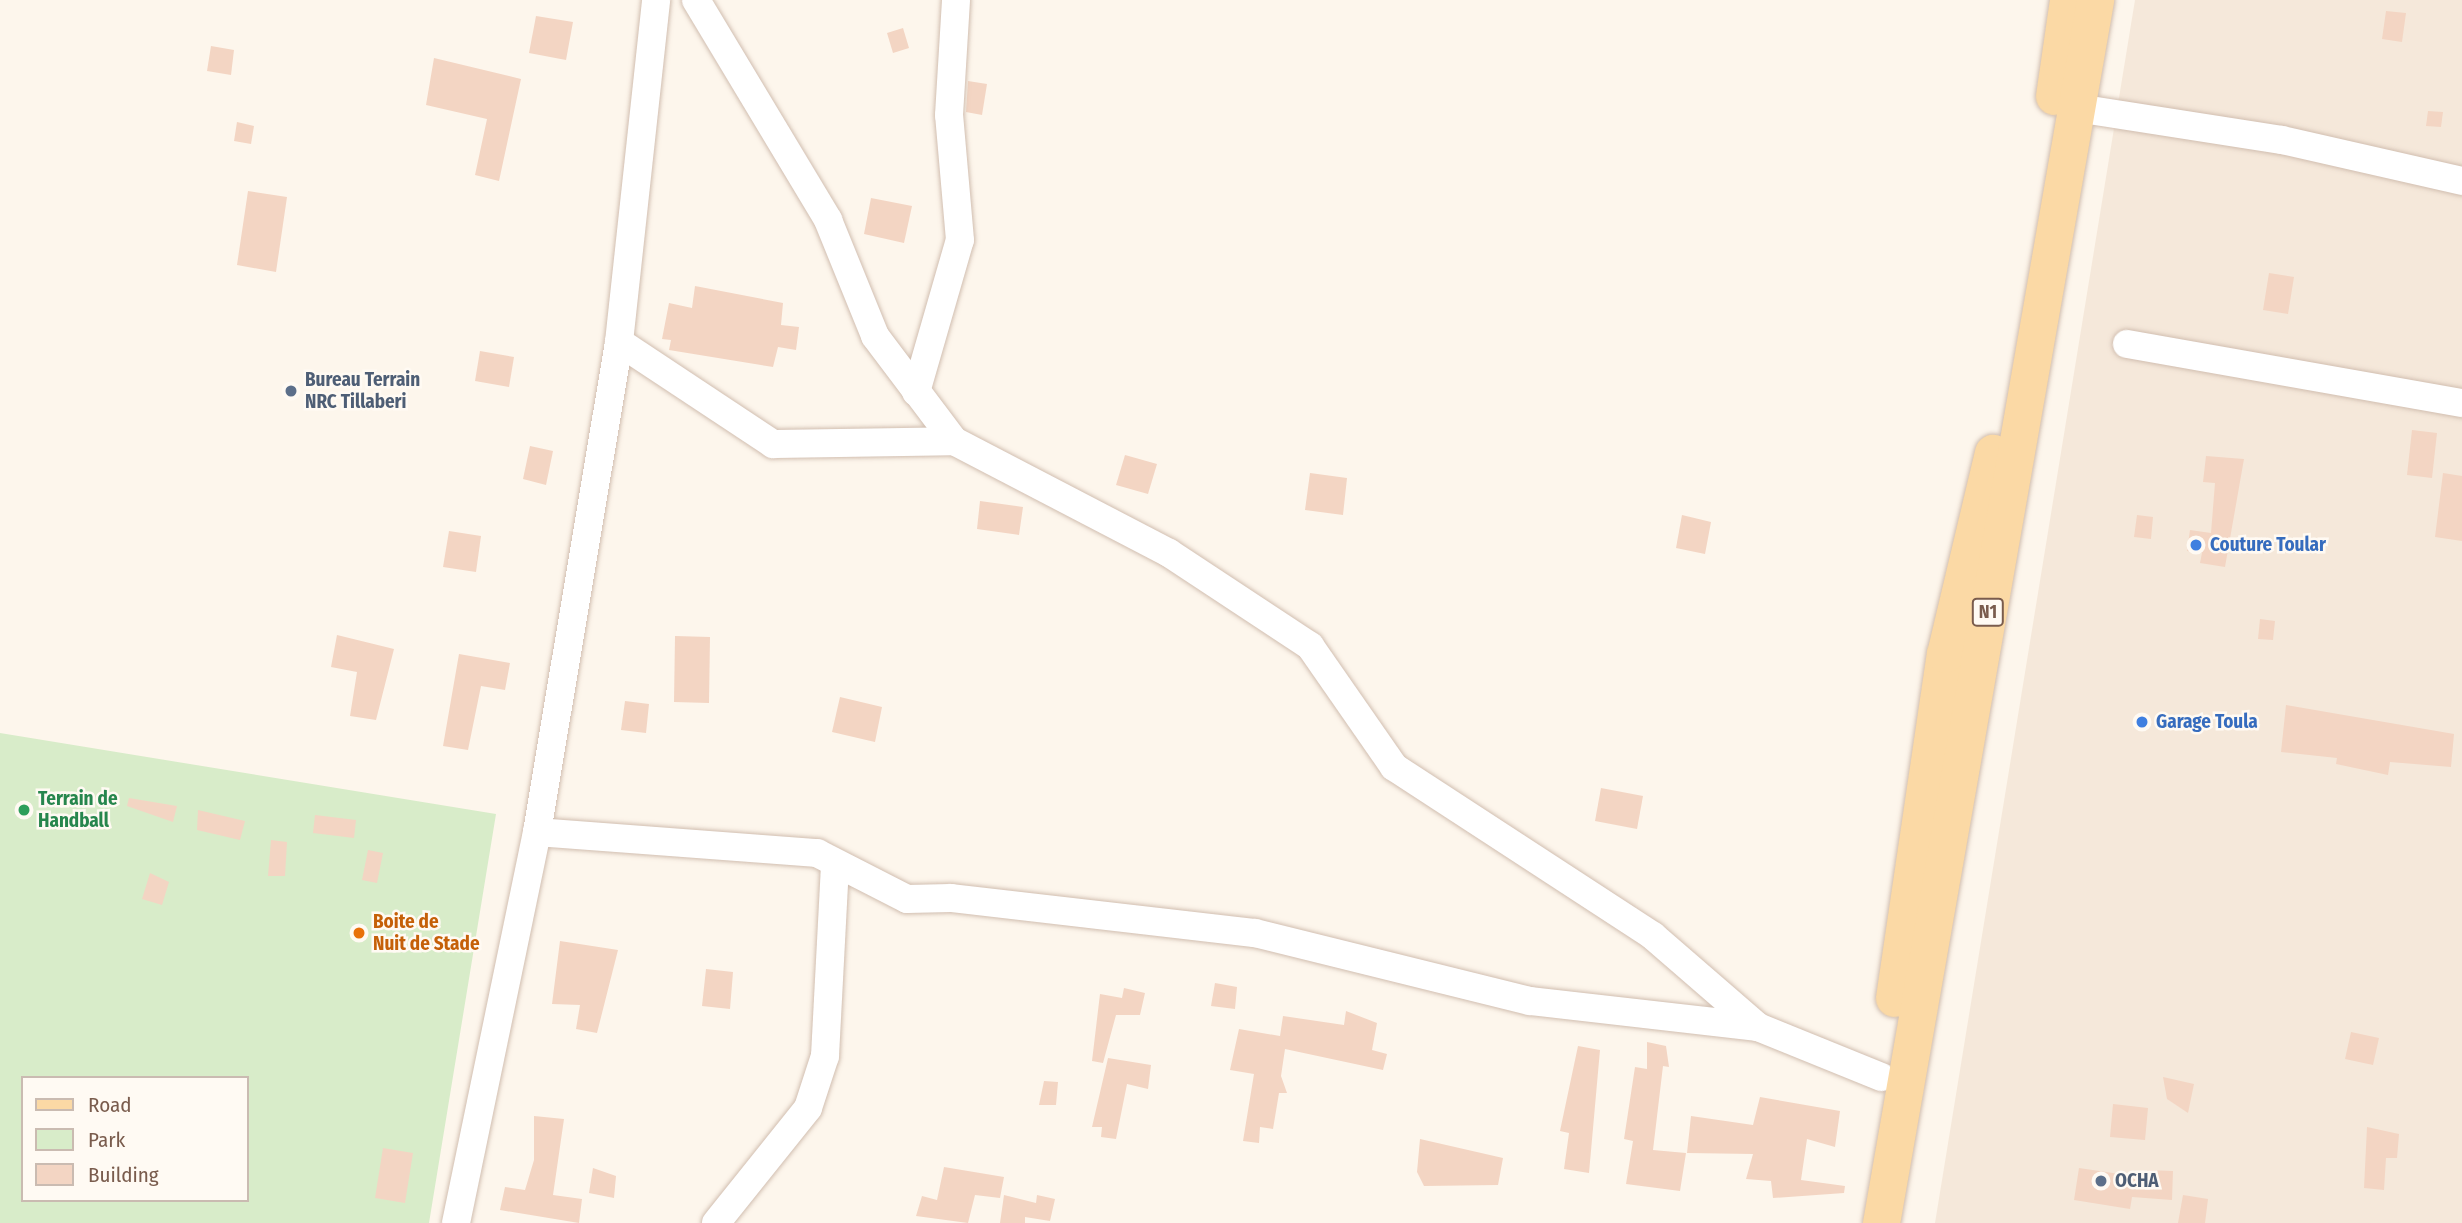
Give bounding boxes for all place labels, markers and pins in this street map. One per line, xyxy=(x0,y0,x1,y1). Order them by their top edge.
place label: Bureau Terrain NRC Tillaberi xyxy=(305,369,420,413)
marker: Bureau Terrain NRC Tillaberi xyxy=(283,383,299,399)
place label: Couture Toular xyxy=(2210,534,2326,556)
marker: Couture Toular xyxy=(2188,537,2204,553)
place label: Garage Toula xyxy=(2156,711,2258,733)
marker: Garage Toula xyxy=(2134,714,2150,730)
place label: Terrain de Handball xyxy=(38,788,118,832)
marker: Terrain de Handball xyxy=(16,802,32,818)
place label: Boite de Nuit de Stade xyxy=(373,911,480,955)
marker: Boite de Nuit de Stade xyxy=(351,925,367,941)
place label: OCHA xyxy=(2115,1170,2159,1192)
marker: OCHA xyxy=(2093,1173,2109,1189)

